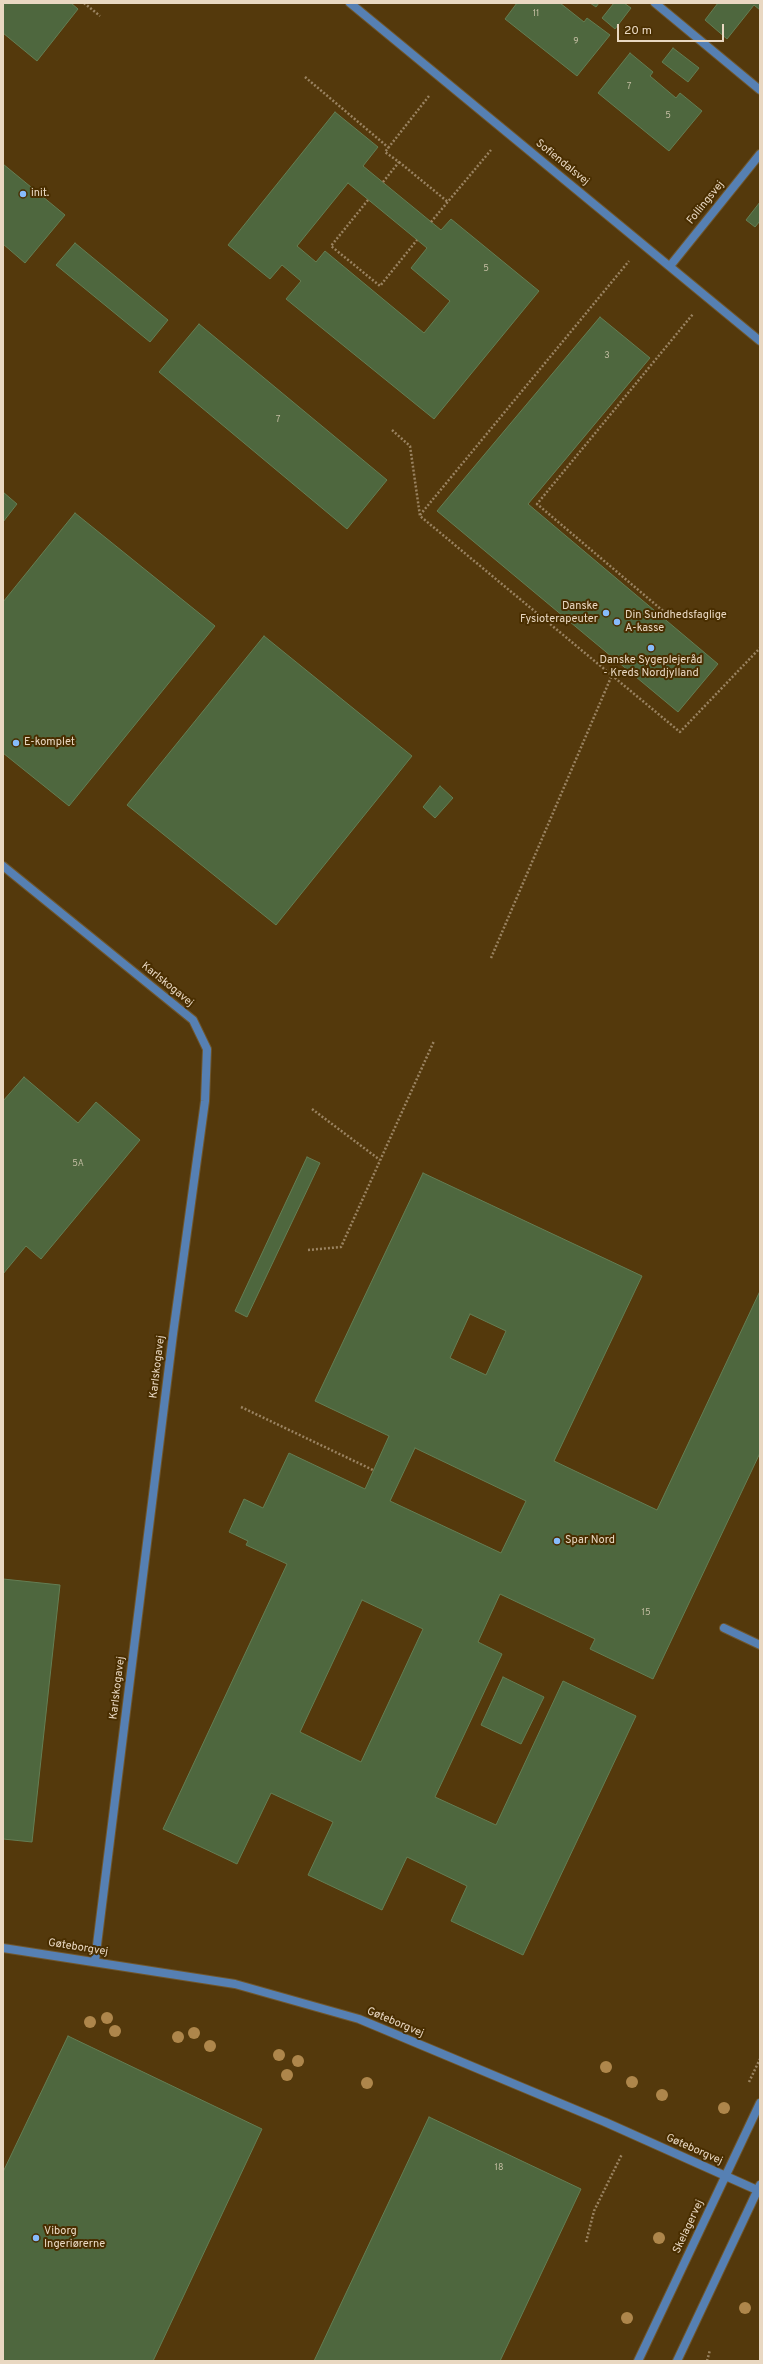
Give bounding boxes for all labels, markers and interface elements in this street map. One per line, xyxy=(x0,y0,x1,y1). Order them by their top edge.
house number: 11 xyxy=(533,9,539,19)
scale bar xyxy=(619,16,726,42)
text: 20 m xyxy=(624,23,652,39)
house number: 9 xyxy=(573,37,579,47)
house number: 7 xyxy=(627,82,631,92)
house number: 5 xyxy=(665,111,671,121)
street label: Sofiendalsvej xyxy=(532,137,592,189)
street label: Follingsvej xyxy=(685,179,727,227)
place label: init. xyxy=(31,187,49,201)
marker: init. xyxy=(18,189,28,199)
house number: 5 xyxy=(483,264,489,274)
house number: 3 xyxy=(604,351,610,361)
house number: 7 xyxy=(276,415,280,425)
place label: Danske Fysioterapeuter xyxy=(520,600,598,626)
marker: Danske Fysioterapeuter xyxy=(601,608,611,618)
place label: Din Sundhedsfaglige A-kasse xyxy=(625,609,727,635)
marker: Din Sundhedsfaglige A-kasse xyxy=(612,617,622,627)
marker: Danske Sygeplejeråd - Kreds Nordjylland xyxy=(646,643,656,653)
place label: Danske Sygeplejeråd - Kreds Nordjylland xyxy=(600,654,702,680)
place label: E-komplet xyxy=(24,736,75,750)
marker: E-komplet xyxy=(11,738,21,748)
street label: Karlskogavej xyxy=(138,960,196,1010)
house number: 5A xyxy=(72,1159,84,1169)
street label: Karlskogavej xyxy=(148,1335,168,1399)
place label: Spar Nord xyxy=(565,1534,615,1548)
marker: Spar Nord xyxy=(552,1536,562,1546)
house number: 15 xyxy=(642,1608,650,1618)
street label: Karlskogavej xyxy=(108,1656,128,1720)
street label: Gøteborgvej xyxy=(47,1937,109,1959)
street label: Gøteborgvej xyxy=(365,2005,425,2041)
street label: Gøteborgvej xyxy=(664,2132,724,2168)
house number: 18 xyxy=(495,2163,503,2173)
street label: Skelagervej xyxy=(671,2198,707,2256)
place label: Viborg Ingeriørerne xyxy=(44,2225,105,2251)
marker: Viborg Ingeriørerne xyxy=(31,2233,41,2243)

